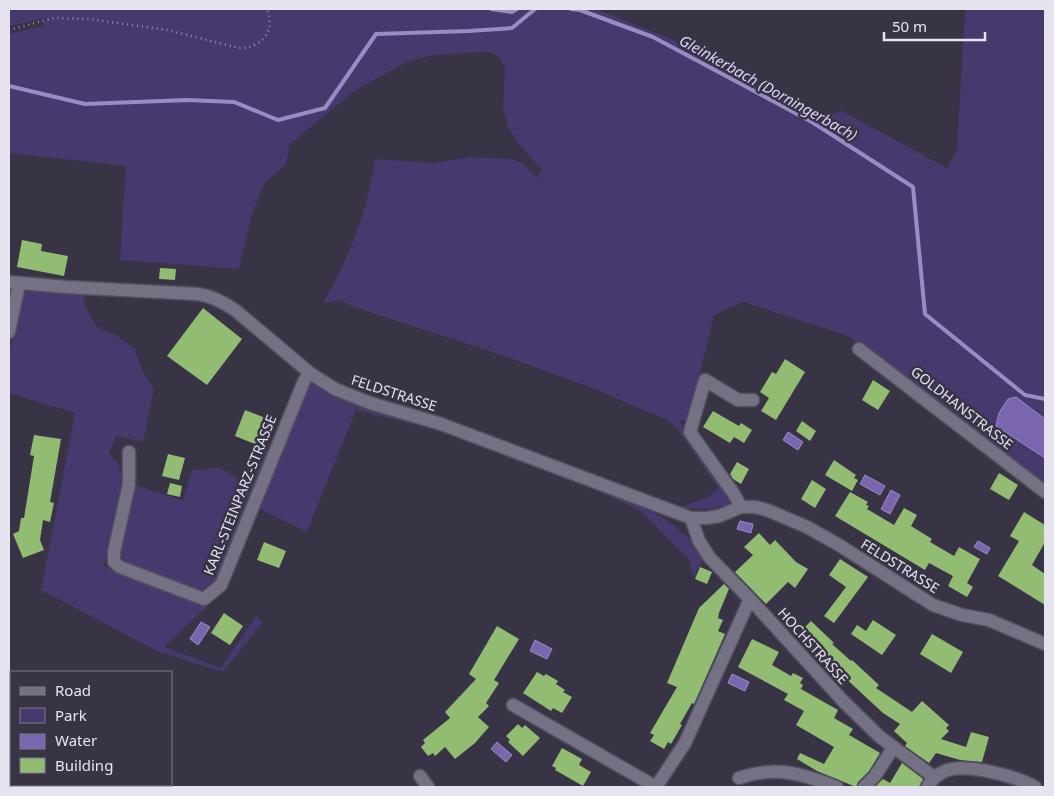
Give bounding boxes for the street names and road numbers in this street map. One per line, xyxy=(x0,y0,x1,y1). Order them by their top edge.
street label: GOLDHANSTRASSE xyxy=(907,362,1017,454)
street label: FELDSTRASSE xyxy=(349,370,439,415)
street label: KARL-STEINPARZ-STRASSE xyxy=(199,412,280,578)
street label: FELDSTRASSE xyxy=(858,534,943,597)
street label: HOCHSTRASSE xyxy=(774,603,853,688)

